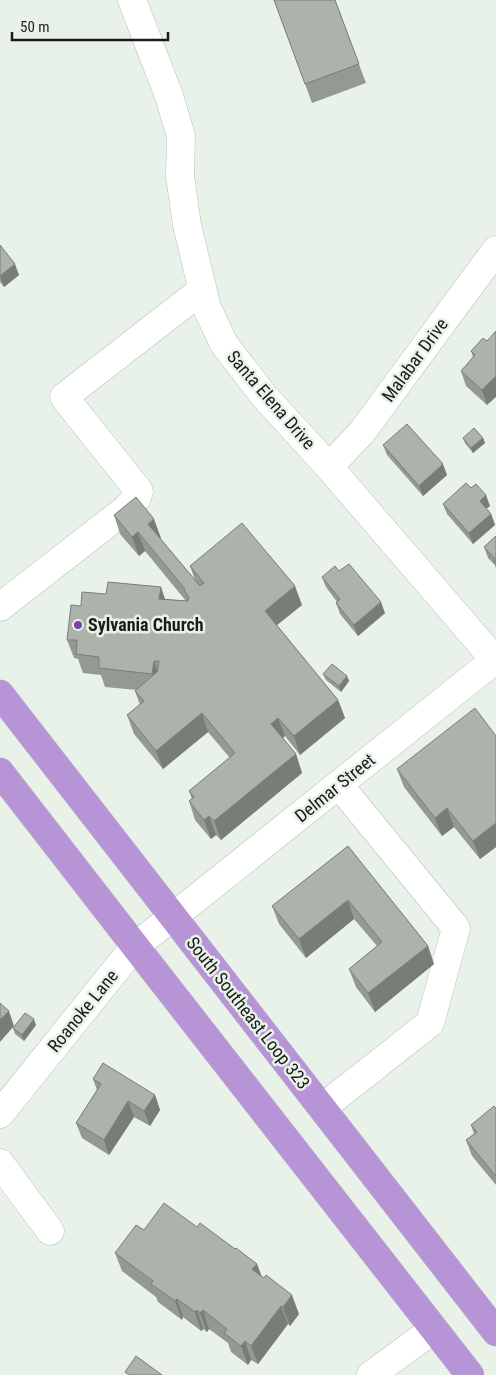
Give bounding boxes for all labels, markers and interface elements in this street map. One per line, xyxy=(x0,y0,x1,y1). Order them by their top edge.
scale bar xyxy=(12,10,169,42)
text: 50 m xyxy=(20,18,50,36)
street label: Malabar Drive xyxy=(377,314,452,406)
street label: Santa Elena Drive xyxy=(223,346,320,453)
place label: Sylvania Church xyxy=(88,614,204,635)
marker: Sylvania Church xyxy=(72,619,84,631)
street label: Delmar Street xyxy=(290,749,379,826)
street label: South Southeast Loop 323 xyxy=(182,932,314,1093)
street label: Roanoke Lane xyxy=(43,965,122,1056)

